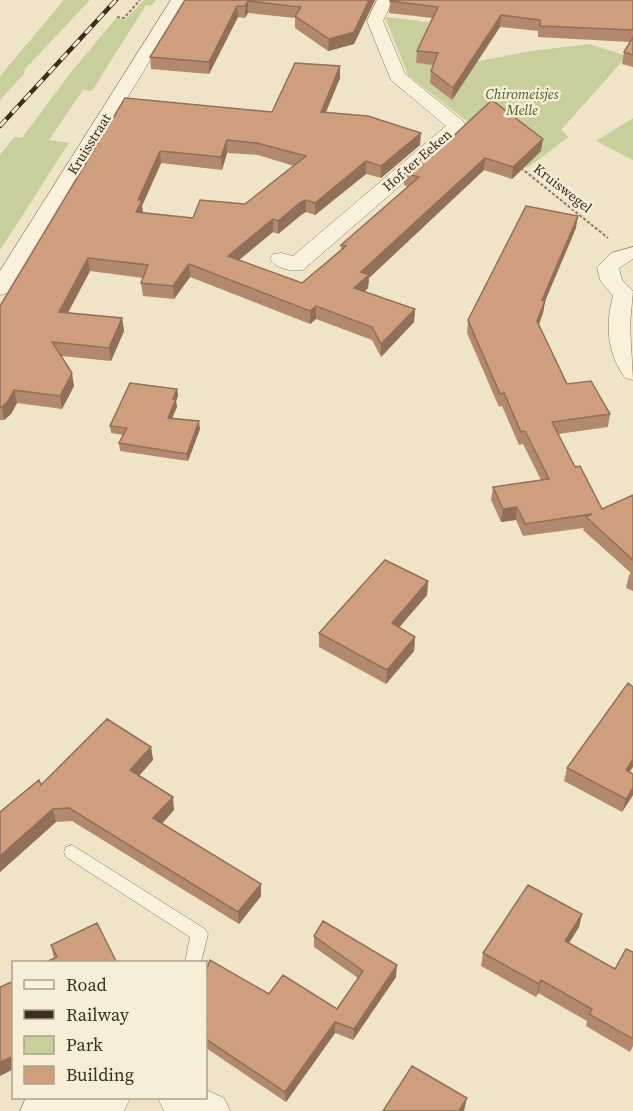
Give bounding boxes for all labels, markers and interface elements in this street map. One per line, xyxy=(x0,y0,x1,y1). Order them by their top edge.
park label: Chiromeisjes Melle xyxy=(486,84,559,120)
street label: Kruisstraat xyxy=(62,109,116,179)
street label: Hof ter Eeken xyxy=(378,124,456,196)
street label: Kruiswegel xyxy=(529,159,597,217)
legend xyxy=(12,961,207,1099)
text: Road xyxy=(66,972,107,997)
text: Railway xyxy=(66,1002,130,1027)
text: Park xyxy=(66,1032,103,1057)
text: Building xyxy=(66,1062,134,1087)

